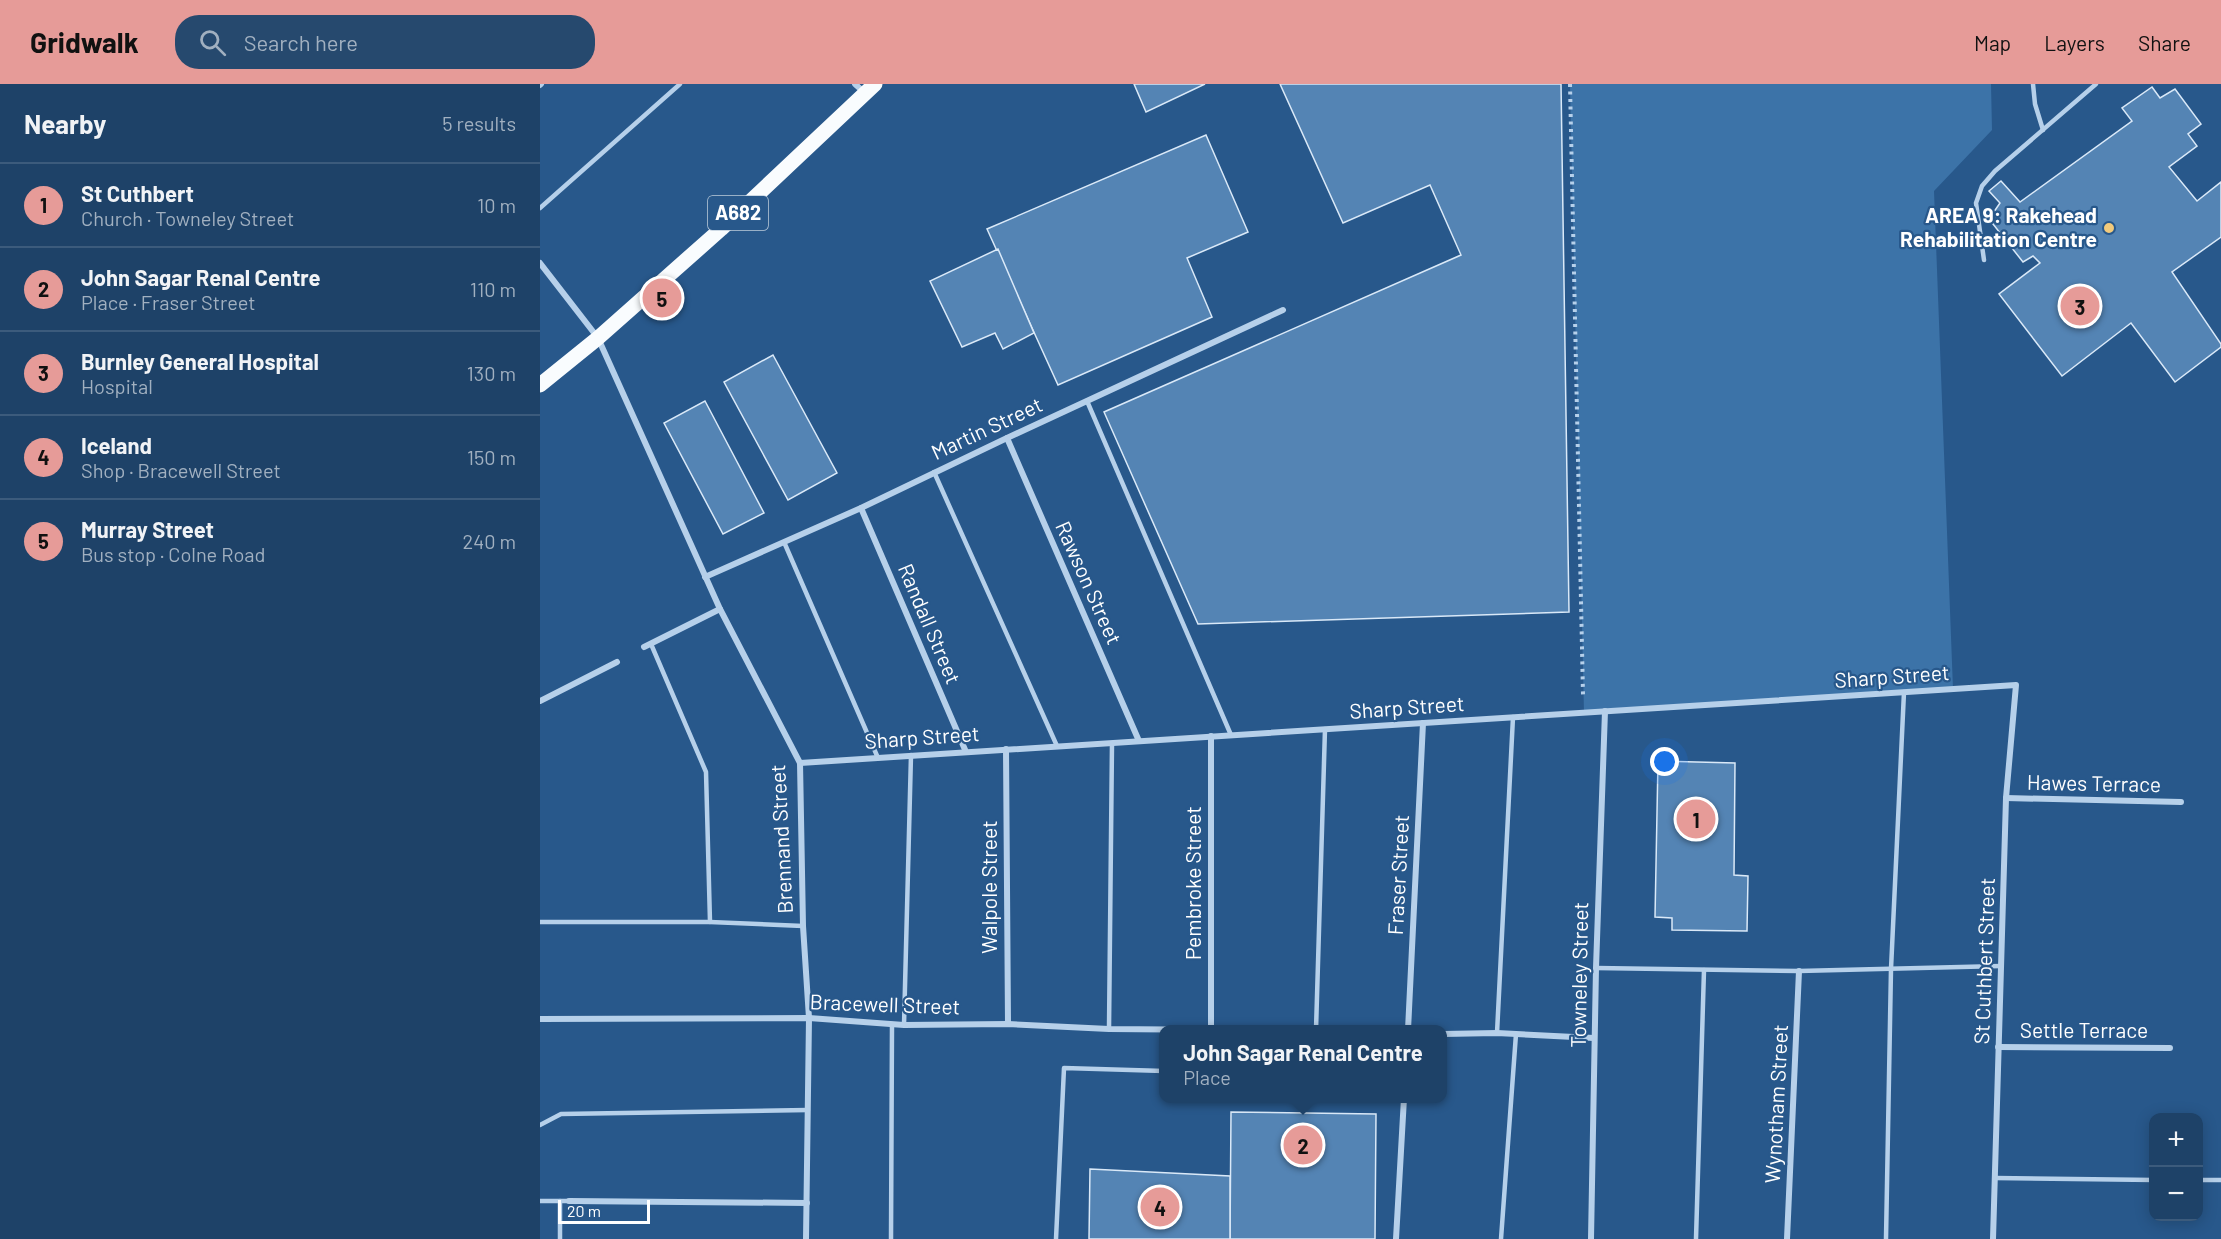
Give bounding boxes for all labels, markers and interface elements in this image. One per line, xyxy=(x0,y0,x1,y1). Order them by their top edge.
search box xyxy=(175,15,595,69)
text: Gridwalk xyxy=(30,25,139,59)
icon: search xyxy=(196,26,229,59)
text: Search here xyxy=(244,29,358,55)
text: Map xyxy=(1974,30,2011,55)
text: Layers xyxy=(2044,30,2105,55)
text: Share xyxy=(2138,30,2191,55)
text: Nearby xyxy=(24,108,106,139)
text: 5 results xyxy=(442,111,516,135)
text: St Cuthbert xyxy=(81,180,194,206)
text: 1 xyxy=(40,193,47,217)
text: 10 m xyxy=(477,193,516,217)
road number: A682 xyxy=(708,196,768,230)
place label: AREA 9: Rakehead Rehabilitation Centre xyxy=(1900,202,2097,251)
text: Church · Towneley Street xyxy=(81,206,294,230)
marker: AREA 9: Rakehead Rehabilitation Centre xyxy=(2102,221,2116,235)
text: John Sagar Renal Centre xyxy=(81,264,321,290)
pin: 5 xyxy=(642,276,682,320)
text: 2 xyxy=(38,277,49,301)
text: 110 m xyxy=(470,277,516,301)
pin: 3 xyxy=(2060,284,2100,328)
text: Place · Fraser Street xyxy=(81,290,256,314)
text: Burnley General Hospital xyxy=(81,348,319,374)
text: 3 xyxy=(38,361,49,385)
text: 130 m xyxy=(467,361,516,385)
text: Hospital xyxy=(81,374,153,398)
street label: Martin Street xyxy=(927,391,1046,464)
text: Iceland xyxy=(81,432,152,458)
text: 4 xyxy=(37,445,50,469)
text: 150 m xyxy=(467,445,516,469)
text: Shop · Bracewell Street xyxy=(81,458,281,482)
text: Murray Street xyxy=(81,516,214,542)
street label: Rawson Street xyxy=(1051,517,1128,648)
text: 5 xyxy=(38,529,49,553)
text: 240 m xyxy=(462,529,516,553)
text: Bus stop · Colne Road xyxy=(81,542,265,566)
street label: Randall Street xyxy=(894,560,967,687)
street label: Sharp Street xyxy=(1834,659,1950,692)
street label: Sharp Street xyxy=(1349,690,1465,723)
street label: Sharp Street xyxy=(864,720,980,753)
your location xyxy=(1650,747,1679,776)
street label: Brennand Street xyxy=(764,764,797,914)
street label: Hawes Terrace xyxy=(2027,769,2161,796)
pin: 1 xyxy=(1676,796,1716,842)
street label: Pembroke Street xyxy=(1180,806,1205,960)
street label: Fraser Street xyxy=(1382,814,1413,936)
street label: Walpole Street xyxy=(976,820,1001,954)
street label: St Cuthbert Street xyxy=(1968,877,1999,1045)
street label: Towneley Street xyxy=(1565,902,1592,1048)
street label: Bracewell Street xyxy=(809,988,961,1019)
street label: Settle Terrace xyxy=(2020,1017,2148,1042)
street label: Wynotham Street xyxy=(1759,1024,1792,1184)
popup xyxy=(1159,1025,1447,1103)
text: John Sagar Renal Centre xyxy=(1183,1039,1423,1065)
text: Place xyxy=(1183,1065,1231,1089)
map controls xyxy=(2149,1113,2203,1221)
button: + xyxy=(2149,1113,2203,1167)
pin: 2 xyxy=(1284,1122,1323,1168)
button: − xyxy=(2149,1167,2203,1221)
pin: 4 xyxy=(1140,1184,1180,1230)
scale bar xyxy=(558,1197,650,1224)
text: 20 m xyxy=(567,1201,601,1220)

